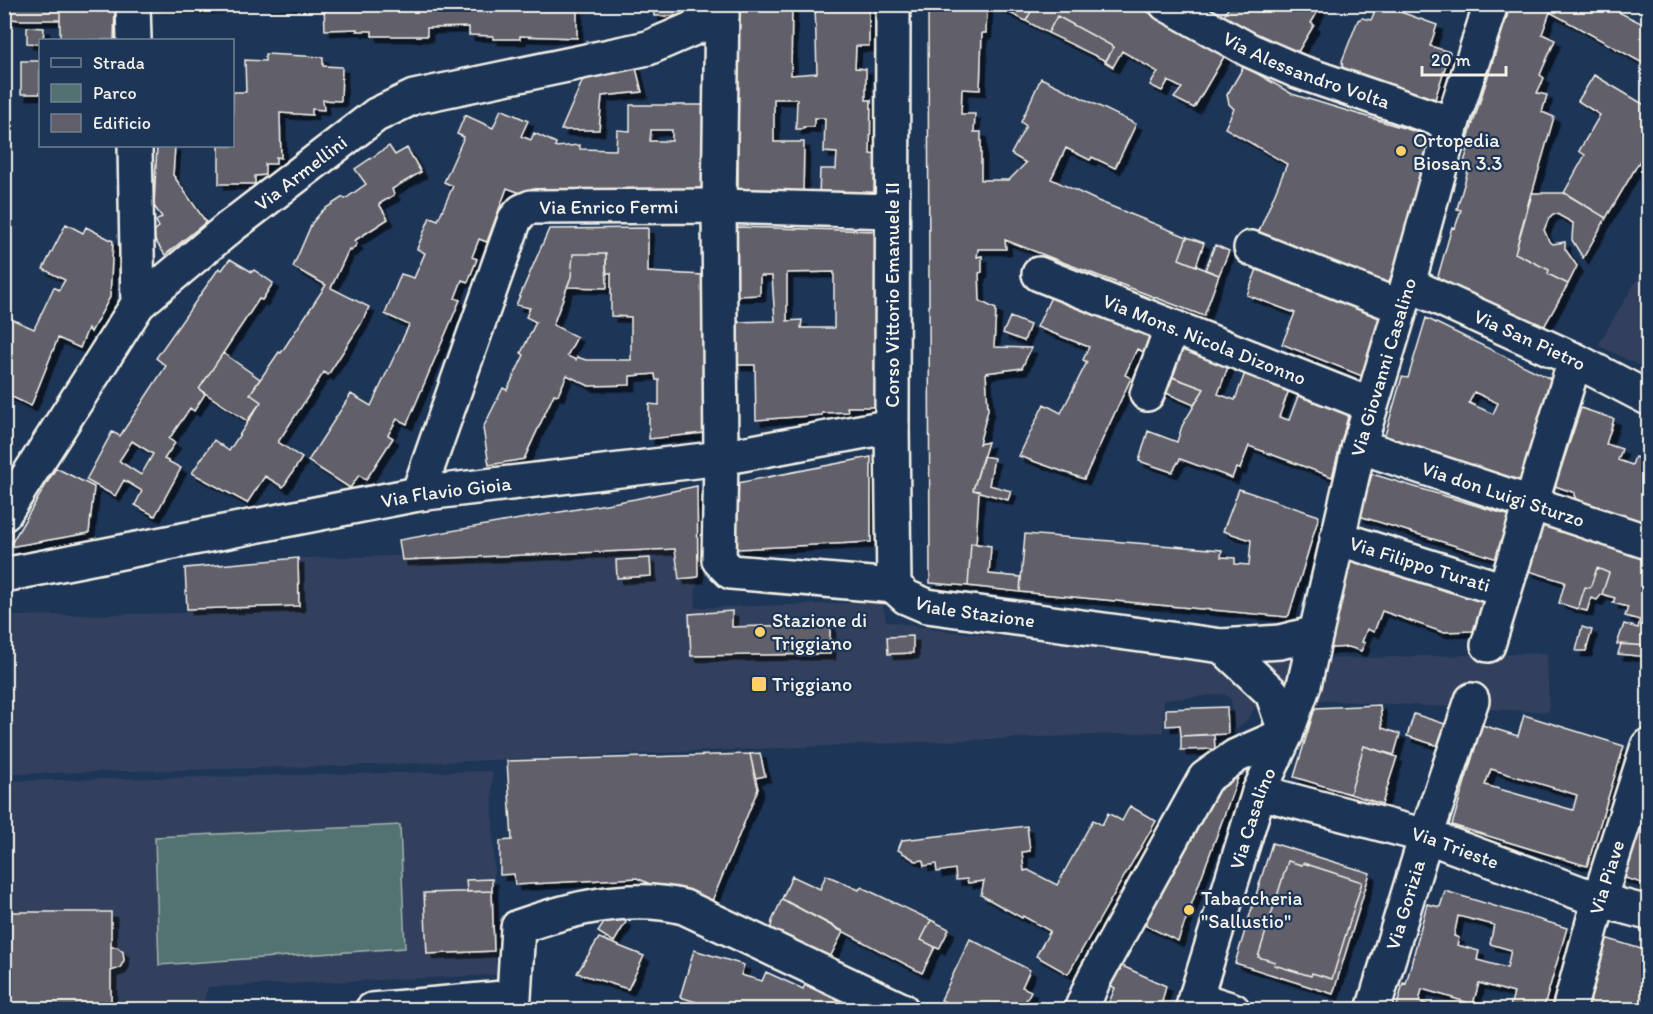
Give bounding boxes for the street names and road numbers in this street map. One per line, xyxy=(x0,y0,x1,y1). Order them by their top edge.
street label: Via Alessandro Volta xyxy=(1219,26,1394,114)
street label: Via Armellini xyxy=(250,130,352,216)
street label: Corso Vittorio Emanuele II xyxy=(880,182,904,408)
street label: Via Enrico Fermi xyxy=(539,194,679,219)
street label: Via Giovanni Casalino xyxy=(1345,275,1421,459)
street label: Via Mons. Nicola Dizonno xyxy=(1100,288,1310,390)
street label: Via San Pietro xyxy=(1470,304,1590,376)
street label: Via don Luigi Sturzo xyxy=(1419,456,1588,532)
street label: Via Flavio Gioia xyxy=(379,471,513,513)
street label: Via Filippo Turati xyxy=(1347,531,1493,597)
street label: Viale Stazione xyxy=(911,590,1036,633)
street label: Via Casalino xyxy=(1224,763,1281,872)
street label: Via Trieste xyxy=(1409,821,1502,874)
street label: Via Piave xyxy=(1584,837,1629,917)
street label: Via Gorizia xyxy=(1380,856,1430,953)

